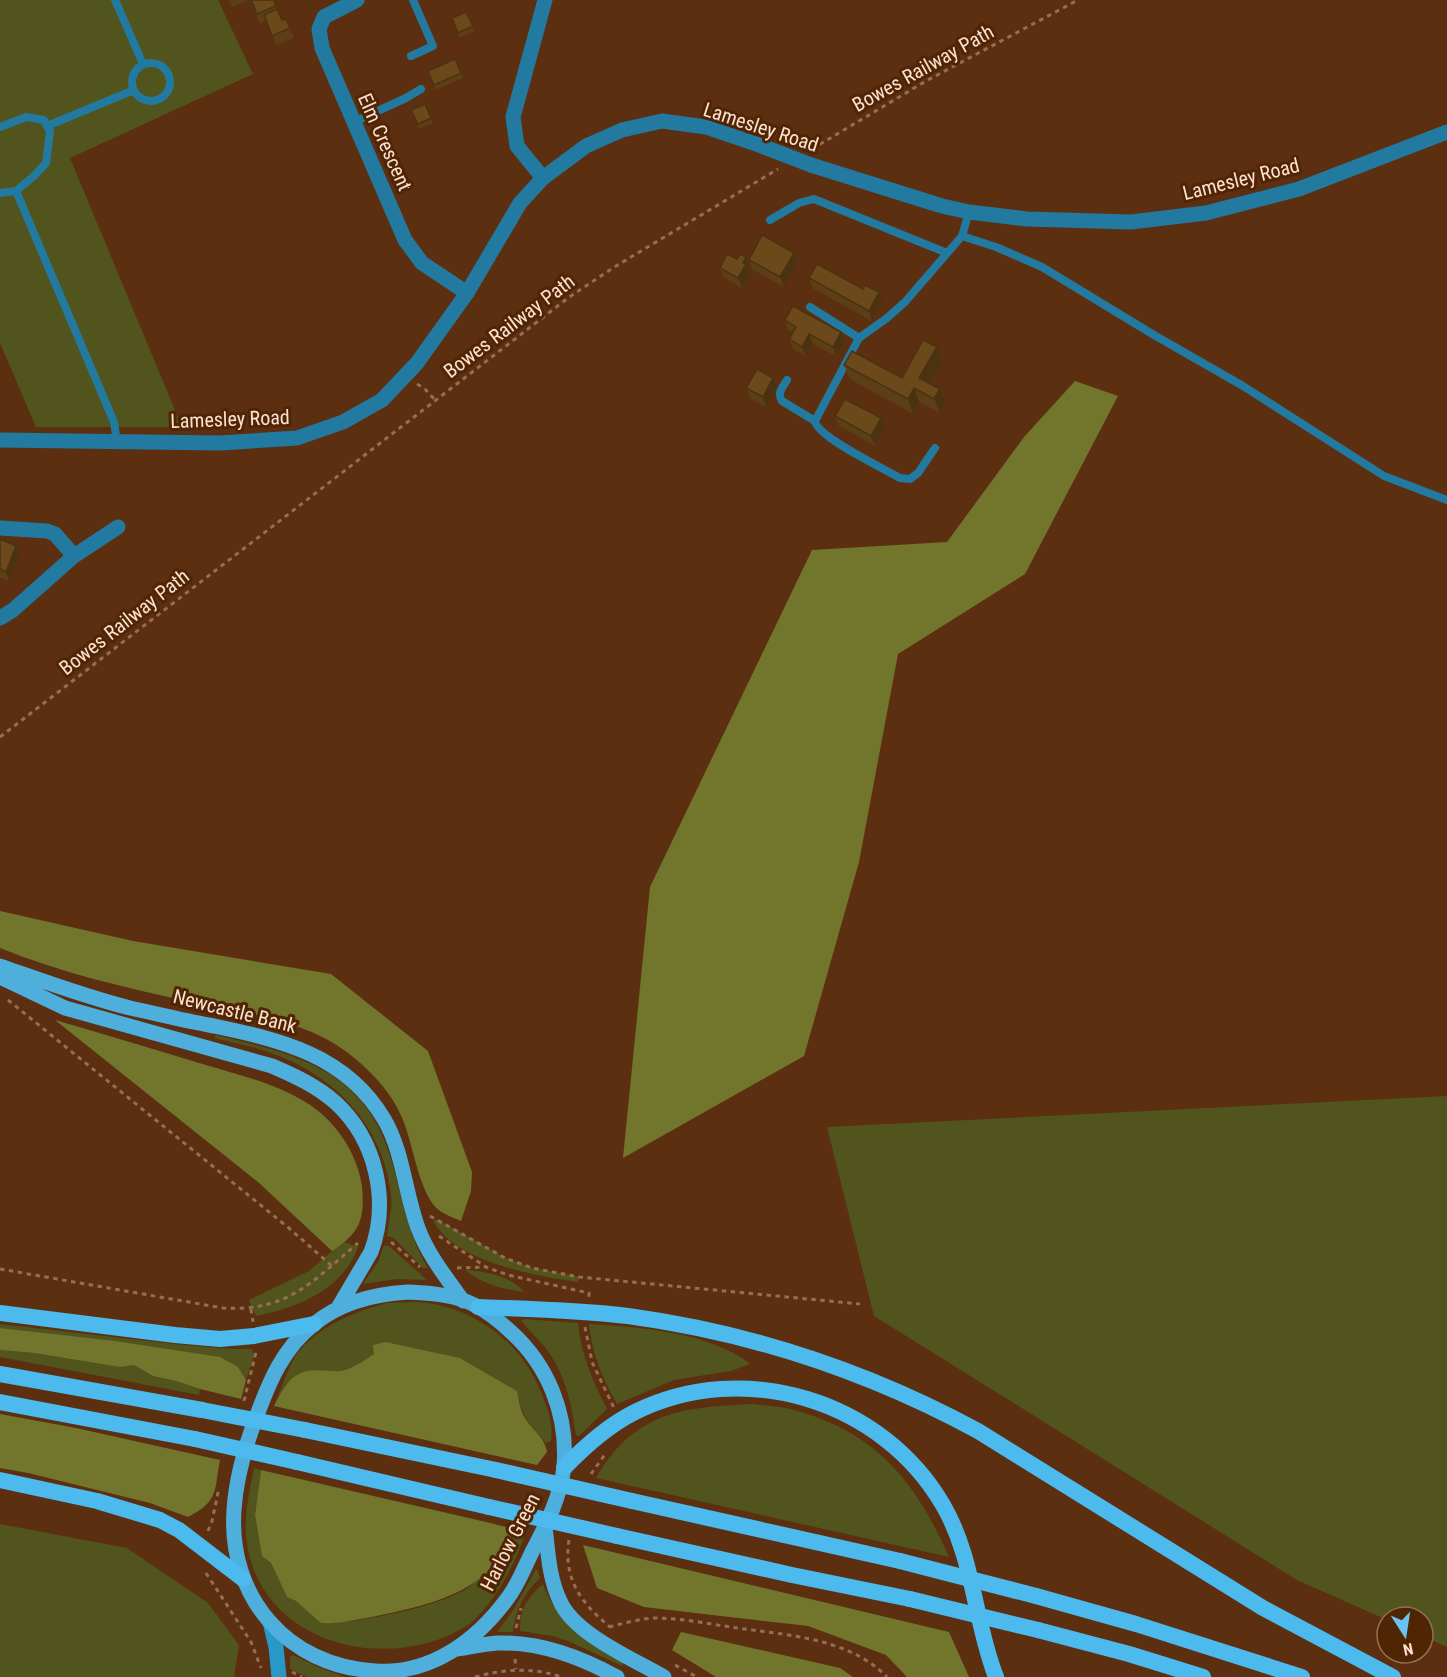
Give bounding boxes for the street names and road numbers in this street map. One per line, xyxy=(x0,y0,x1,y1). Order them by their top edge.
street label: Bowes Railway Path xyxy=(848,19,998,117)
street label: Elm Crescent xyxy=(353,90,417,195)
street label: Lamesley Road xyxy=(700,97,822,157)
street label: Lamesley Road xyxy=(1180,153,1302,205)
street label: Bowes Railway Path xyxy=(439,269,579,383)
street label: Lamesley Road xyxy=(170,405,290,433)
street label: Bowes Railway Path xyxy=(54,564,194,680)
street label: Newcastle Bank xyxy=(171,984,299,1038)
street label: Harlow Green xyxy=(475,1489,545,1595)

